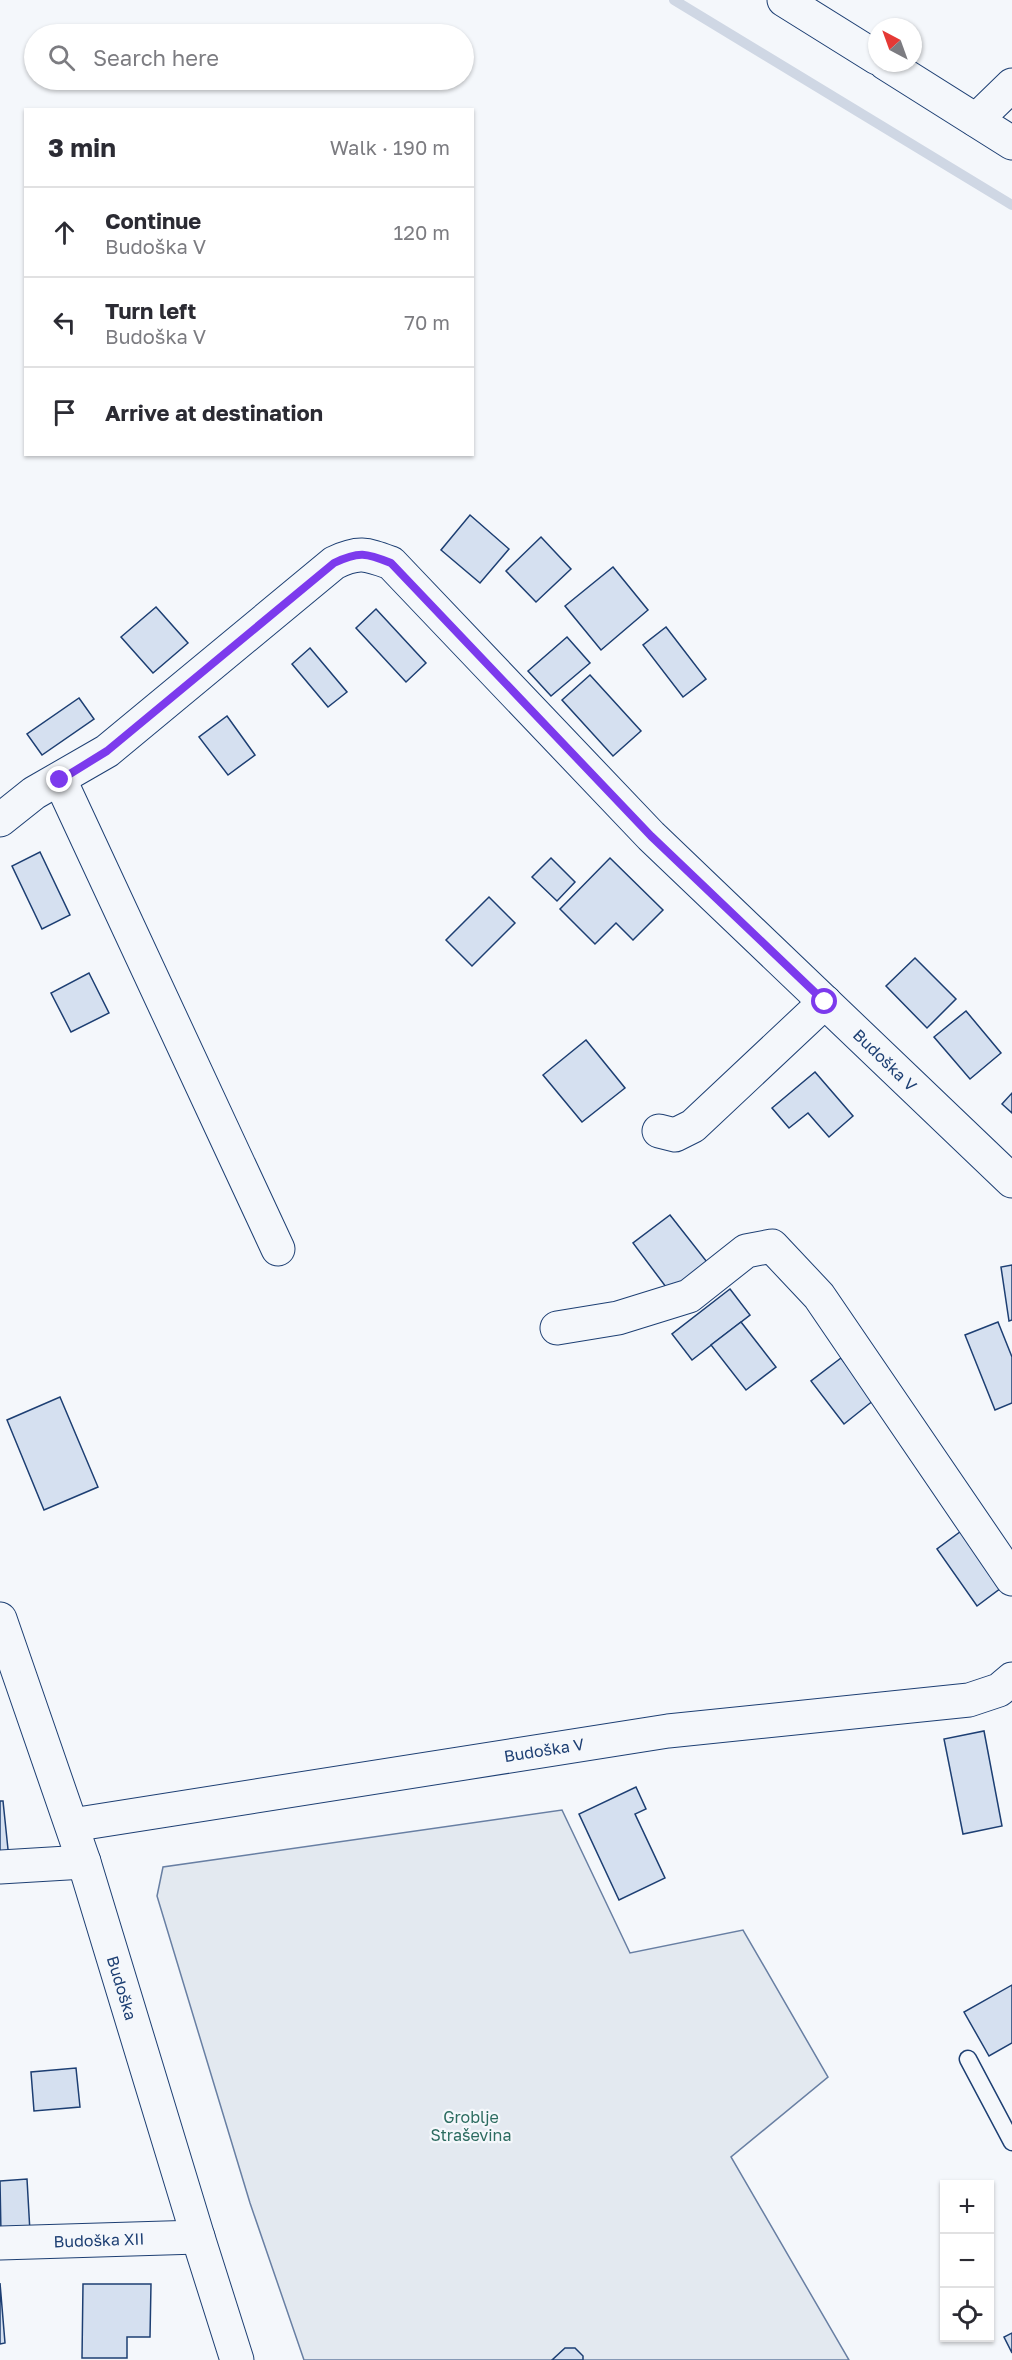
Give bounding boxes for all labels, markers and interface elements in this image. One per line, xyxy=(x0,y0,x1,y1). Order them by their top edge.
north arrow xyxy=(868,18,922,72)
search box xyxy=(24,24,474,90)
icon: search xyxy=(45,41,78,74)
text: Search here xyxy=(93,44,219,71)
text: 3 min xyxy=(48,132,116,163)
text: Walk · 190 m xyxy=(330,135,450,159)
text: Continue xyxy=(105,207,201,234)
icon: ahead xyxy=(48,216,81,249)
text: 120 m xyxy=(394,220,450,244)
text: Budoška V xyxy=(105,234,206,258)
text: Turn left xyxy=(105,297,196,324)
icon: left xyxy=(48,306,81,339)
text: 70 m xyxy=(404,310,450,334)
text: Budoška V xyxy=(105,324,206,348)
icon: arrive xyxy=(48,396,81,429)
text: Arrive at destination xyxy=(105,399,323,426)
route end xyxy=(46,766,72,792)
route start xyxy=(811,988,837,1014)
street label: Budoška V xyxy=(849,1025,921,1096)
street label: Budoška V xyxy=(502,1734,586,1766)
street label: Budoška xyxy=(103,1953,141,2023)
park label: Groblje Straševina xyxy=(430,2107,512,2145)
map controls xyxy=(940,2180,994,2342)
button: + xyxy=(940,2180,994,2234)
street label: Budoška XII xyxy=(53,2228,145,2252)
button: − xyxy=(940,2234,994,2288)
button: locate xyxy=(940,2288,994,2342)

